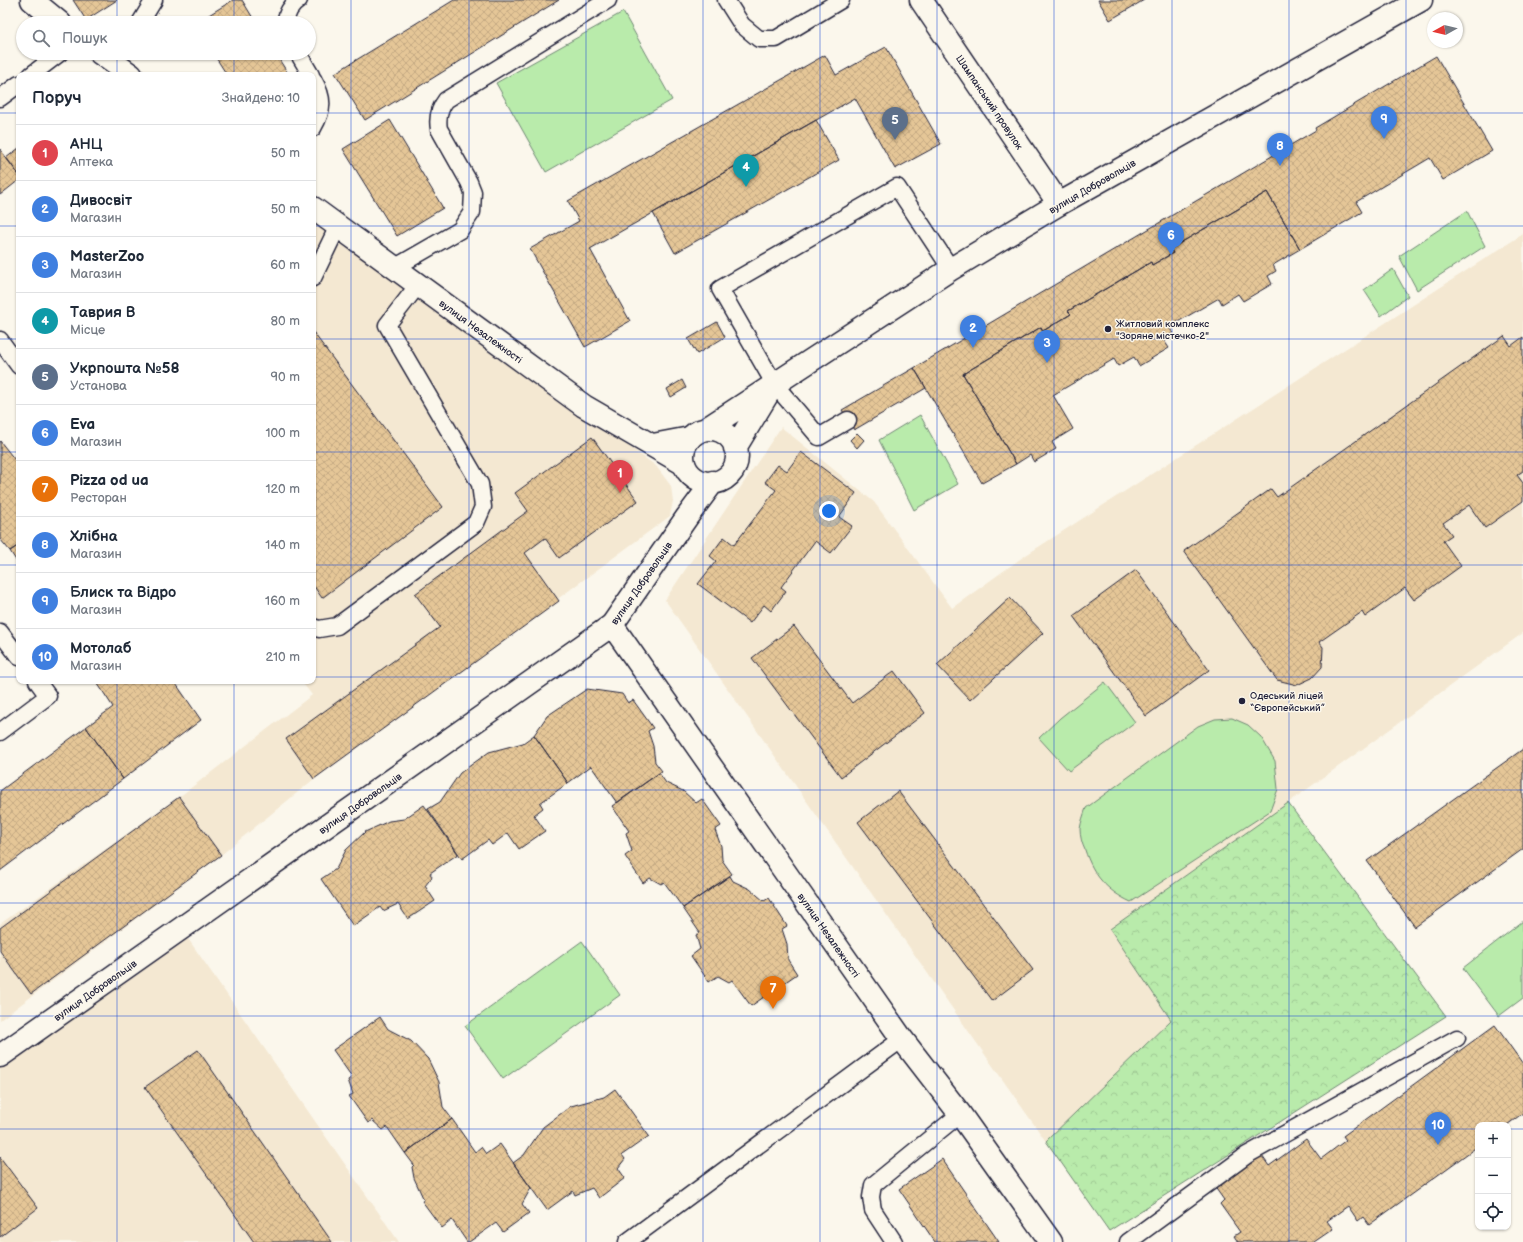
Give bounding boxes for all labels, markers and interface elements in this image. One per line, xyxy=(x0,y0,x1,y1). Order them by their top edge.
north arrow xyxy=(1427,12,1463,48)
search box xyxy=(16,16,316,60)
icon: search xyxy=(30,27,52,49)
text: Пошук xyxy=(62,29,108,48)
street label: Шампанський провулок xyxy=(953,53,1026,153)
text: Поруч xyxy=(32,88,82,108)
text: Знайдено: 10 xyxy=(222,90,300,106)
pin: 9 xyxy=(1371,106,1397,139)
pin: 5 xyxy=(882,107,908,140)
pin: 8 xyxy=(1267,133,1293,166)
text: АНЦ xyxy=(70,135,103,154)
text: 1 xyxy=(42,145,48,161)
text: 50 m xyxy=(271,145,300,161)
text: Аптека xyxy=(70,154,113,170)
pin: 4 xyxy=(733,154,759,187)
street label: вулиця Добровольців xyxy=(1047,157,1139,217)
text: Дивосвіт xyxy=(70,191,132,210)
text: 2 xyxy=(41,201,49,217)
text: 50 m xyxy=(271,201,300,217)
text: Магазин xyxy=(70,210,122,226)
pin: 6 xyxy=(1158,222,1184,255)
text: MasterZoo xyxy=(70,247,144,266)
text: 3 xyxy=(41,257,49,273)
text: 60 m xyxy=(270,257,300,273)
text: Магазин xyxy=(70,266,122,282)
street label: вулиця Незалежності xyxy=(436,298,524,366)
text: Таврия В xyxy=(70,303,135,322)
text: 4 xyxy=(41,313,49,329)
text: 80 m xyxy=(271,313,300,329)
pin: 2 xyxy=(960,315,986,348)
place label: Житловий комплекс "Зоряне містечко-2" xyxy=(1116,318,1209,342)
text: Місце xyxy=(70,322,105,338)
marker: Житловий комплекс "Зоряне містечко-2" xyxy=(1103,324,1113,334)
pin: 3 xyxy=(1034,330,1060,363)
text: Укрпошта №58 xyxy=(70,359,179,378)
text: 5 xyxy=(41,369,49,385)
text: 90 m xyxy=(271,369,300,385)
text: Установа xyxy=(70,378,127,394)
text: Eva xyxy=(70,415,95,434)
text: 6 xyxy=(41,425,49,441)
text: 100 m xyxy=(265,425,300,441)
text: Магазин xyxy=(70,434,122,450)
pin: 1 xyxy=(607,460,633,493)
text: Pizza od ua xyxy=(70,471,149,490)
text: 7 xyxy=(41,481,49,497)
text: 120 m xyxy=(265,481,300,497)
text: Ресторан xyxy=(70,490,127,506)
your location xyxy=(819,501,839,521)
text: Хлібна xyxy=(70,527,117,546)
text: 8 xyxy=(41,537,49,553)
text: 140 m xyxy=(265,537,300,553)
street label: вулиця Добровольців xyxy=(609,539,675,627)
text: Магазин xyxy=(70,546,122,562)
text: Блиск та Відро xyxy=(70,583,176,602)
text: 9 xyxy=(41,593,49,609)
text: 160 m xyxy=(265,593,300,609)
text: Магазин xyxy=(70,602,122,618)
text: Мотолаб xyxy=(70,639,132,658)
text: 10 xyxy=(38,649,52,665)
text: 210 m xyxy=(266,649,300,665)
text: Магазин xyxy=(70,658,122,674)
place label: Одеський ліцей “Європейський” xyxy=(1250,690,1325,714)
marker: Одеський ліцей “Європейський” xyxy=(1237,696,1247,706)
street label: вулиця Добровольців xyxy=(317,770,405,837)
street label: вулиця Незалежності xyxy=(795,891,862,980)
street label: вулиця Добровольців xyxy=(52,957,140,1024)
pin: 7 xyxy=(760,976,786,1009)
pin: 10 xyxy=(1425,1112,1451,1145)
map controls xyxy=(1475,1122,1511,1230)
button: + xyxy=(1475,1122,1511,1158)
button: − xyxy=(1475,1158,1511,1194)
button: locate xyxy=(1475,1194,1511,1230)

